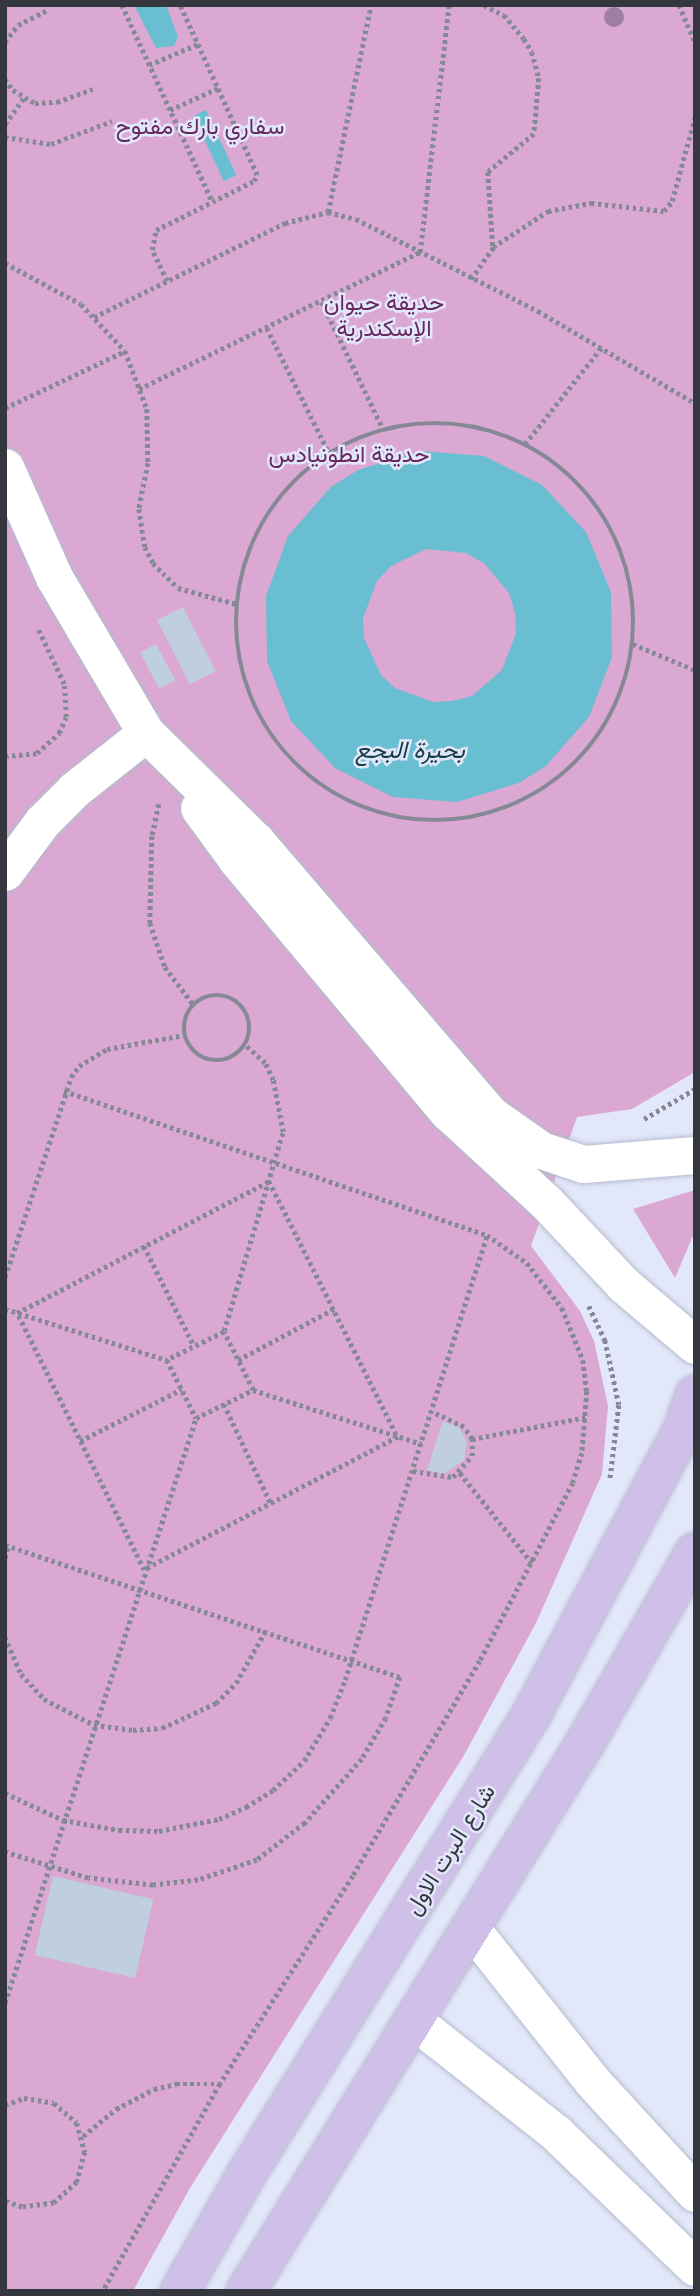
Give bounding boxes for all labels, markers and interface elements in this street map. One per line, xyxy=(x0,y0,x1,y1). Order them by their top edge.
park label: سفاري بارك مفتوح xyxy=(116,111,284,139)
park label: حديقة حيوان الإسكندرية xyxy=(324,287,444,341)
park label: حديقة انطونيادس xyxy=(269,439,429,467)
water label: بحيرة البجع xyxy=(355,735,465,763)
street label: شارع البرت الاول xyxy=(398,1779,500,1919)

